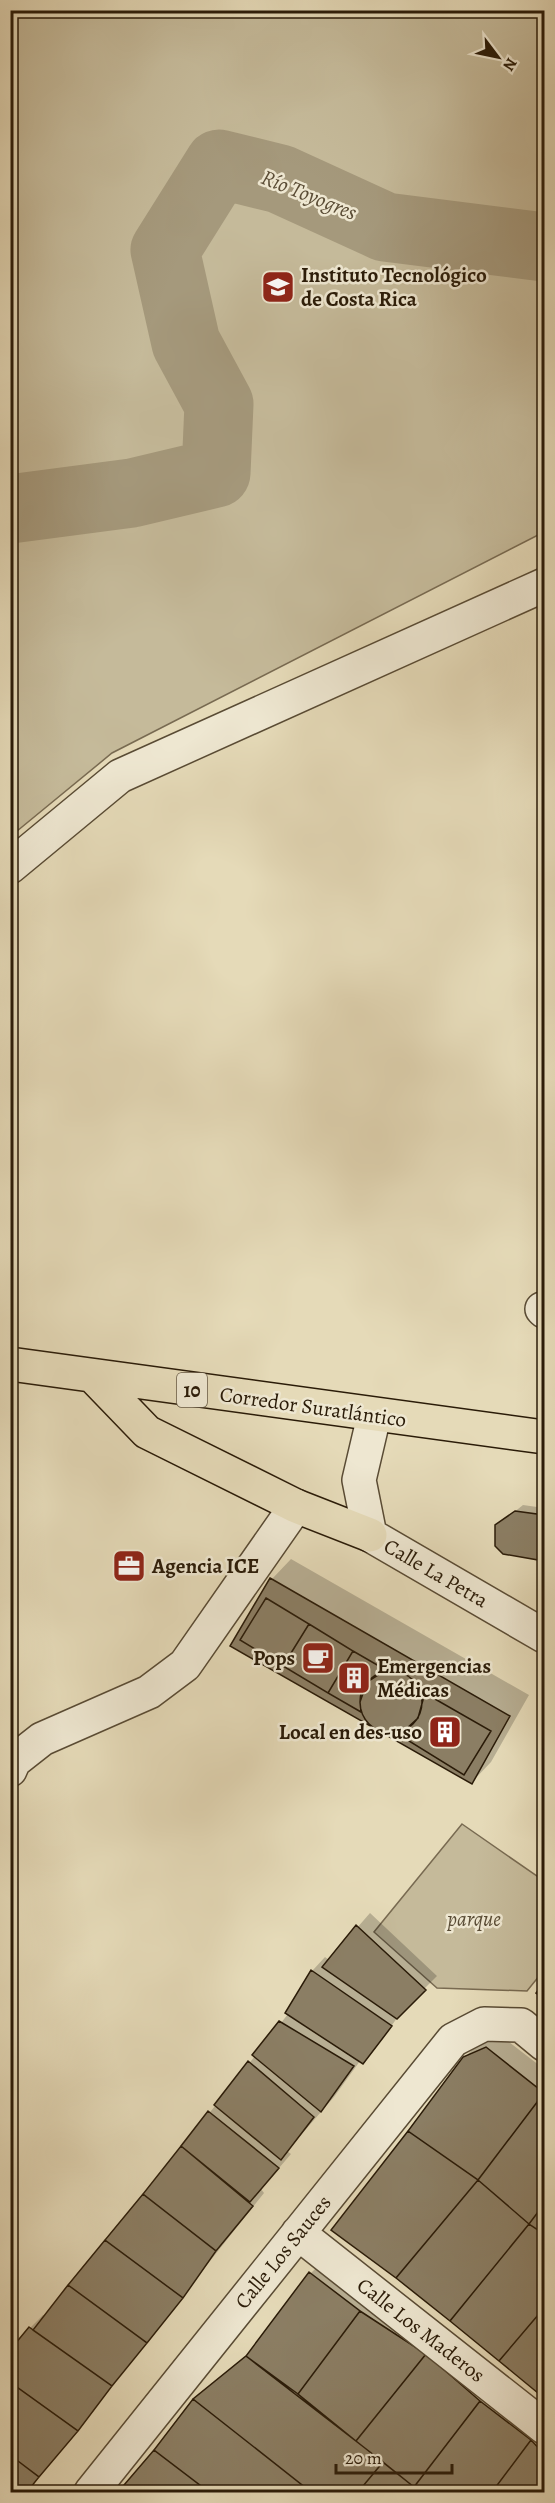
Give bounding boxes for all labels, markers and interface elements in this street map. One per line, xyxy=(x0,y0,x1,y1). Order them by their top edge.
north arrow xyxy=(468,27,528,87)
text: N xyxy=(497,54,522,75)
water label: Río Toyogres xyxy=(257,162,362,228)
place label: Instituto Tecnológico de Costa Rica xyxy=(301,261,487,313)
school or university icon: Instituto Tecnológico de Costa Rica xyxy=(260,269,296,305)
road number: 10 xyxy=(177,1373,207,1407)
street label: Corredor Suratlántico xyxy=(218,1380,408,1434)
street label: Calle La Petra xyxy=(379,1532,493,1614)
office icon: Agencia ICE xyxy=(111,1548,147,1584)
place label: Agencia ICE xyxy=(151,1552,259,1580)
cafe icon: Pops xyxy=(300,1640,336,1676)
place label: Pops xyxy=(253,1644,295,1672)
place label: Emergencias Médicas xyxy=(377,1652,491,1704)
building icon: Emergencias Médicas xyxy=(336,1660,372,1696)
building icon: Local en des-uso xyxy=(427,1714,463,1750)
place label: Local en des-uso xyxy=(279,1718,422,1746)
park label: parque xyxy=(446,1905,501,1933)
street label: Calle Los Sauces xyxy=(228,2189,338,2315)
street label: Calle Los Maderos xyxy=(351,2271,491,2389)
scale bar xyxy=(336,2437,452,2475)
text: 20 m xyxy=(345,2446,382,2470)

